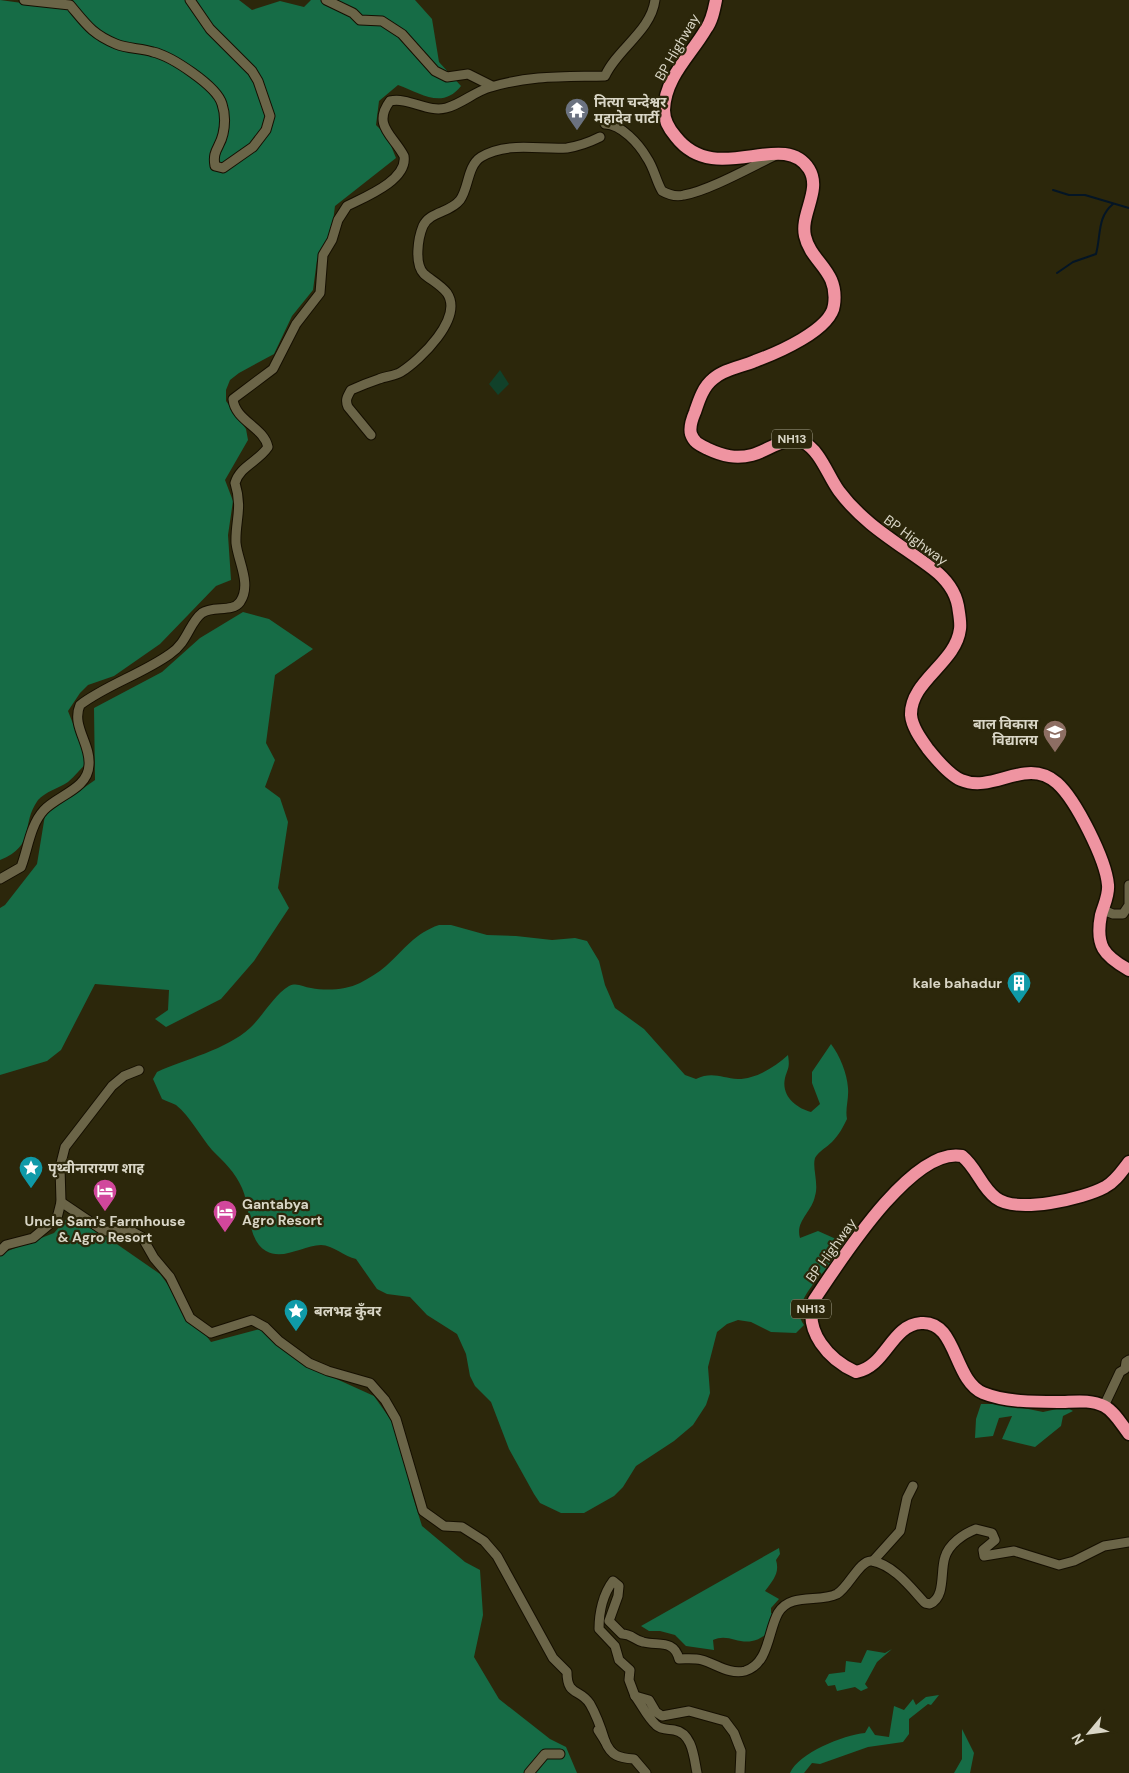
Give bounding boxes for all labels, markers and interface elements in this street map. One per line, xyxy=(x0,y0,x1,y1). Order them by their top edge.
street label: BP Highway xyxy=(651,10,704,84)
place label: नित्या चन्देश्वर महादेव पार्टी xyxy=(594,93,667,127)
temple icon: नित्या चन्देश्वर महादेव पार्टी xyxy=(564,97,590,131)
road number: NH13 xyxy=(772,429,812,448)
street label: BP Highway xyxy=(881,511,952,569)
place label: बाल विकास विद्यालय xyxy=(973,715,1039,749)
school or university icon: बाल विकास विद्यालय xyxy=(1042,719,1068,753)
building icon: kale bahadur xyxy=(1006,970,1032,1004)
place label: kale bahadur xyxy=(913,974,1002,992)
place icon: पृथ्वीनारायण शाह xyxy=(18,1155,44,1189)
place label: पृथ्वीनारायण शाह xyxy=(48,1159,145,1178)
hotel icon: Uncle Sam's Farmhouse & Agro Resort xyxy=(92,1178,118,1212)
place label: Gantabya Agro Resort xyxy=(242,1195,322,1229)
hotel icon: Gantabya Agro Resort xyxy=(212,1199,238,1233)
place label: Uncle Sam's Farmhouse & Agro Resort xyxy=(25,1212,185,1246)
street label: BP Highway xyxy=(802,1214,860,1285)
place icon: बलभद्र कुँवर xyxy=(283,1298,309,1332)
road number: NH13 xyxy=(791,1300,831,1318)
place label: बलभद्र कुँवर xyxy=(314,1302,382,1321)
north arrow xyxy=(1064,1708,1114,1758)
text: N xyxy=(1067,1730,1088,1748)

